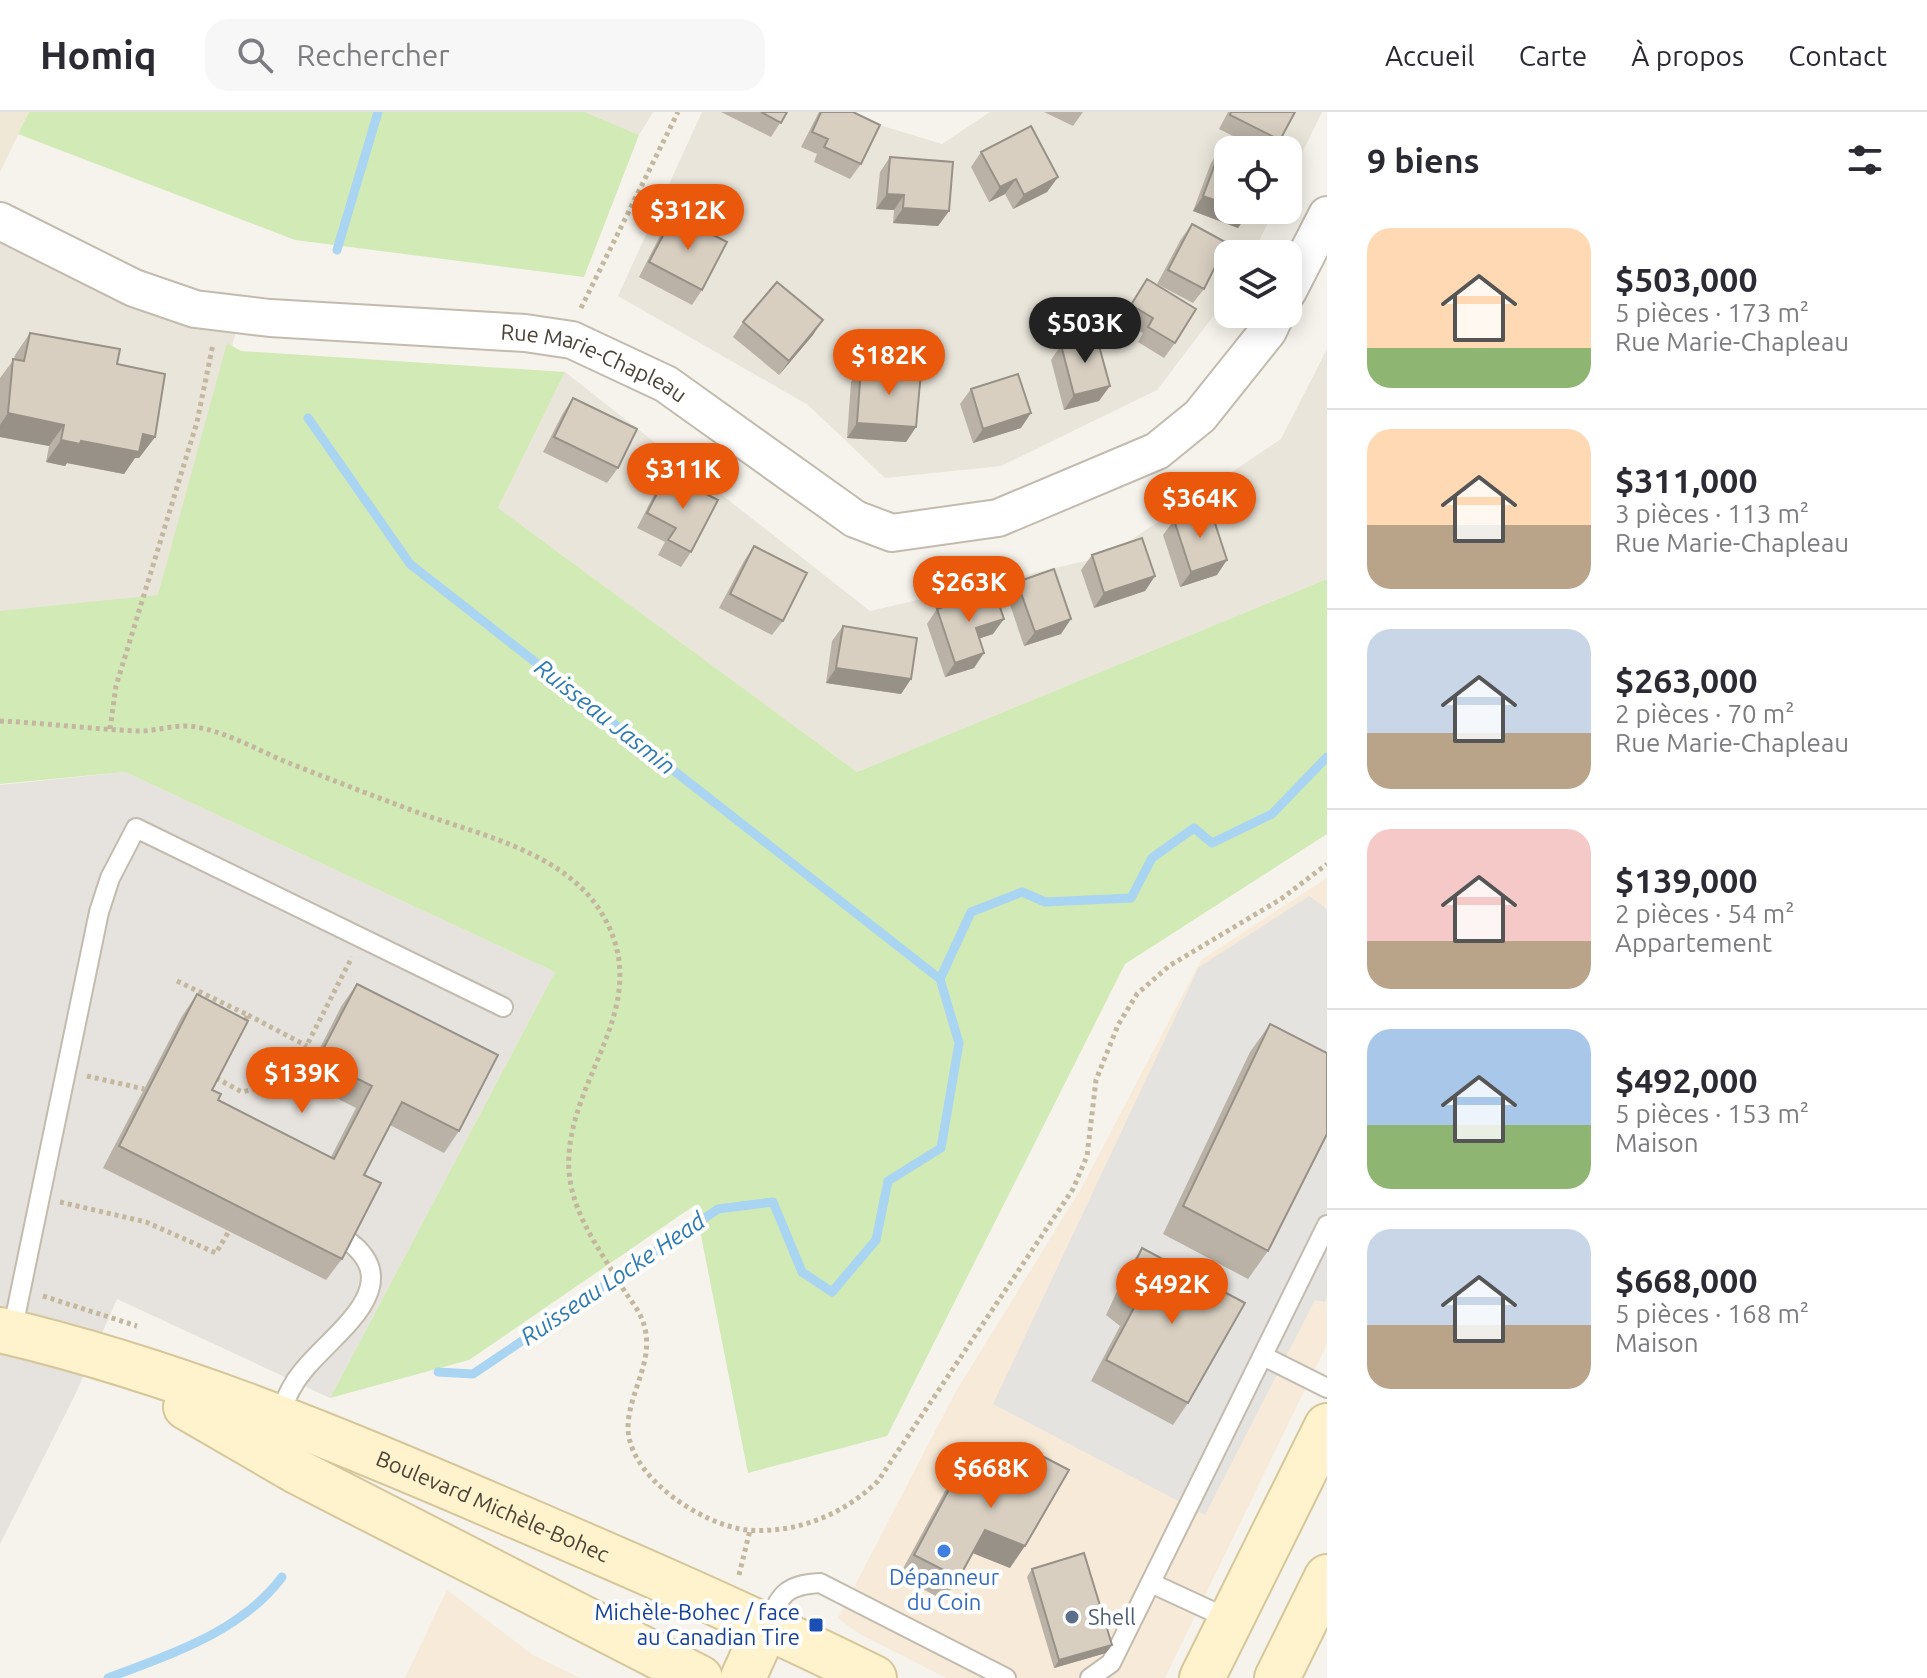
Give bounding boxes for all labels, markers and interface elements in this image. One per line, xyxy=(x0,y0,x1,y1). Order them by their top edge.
search box xyxy=(205,19,765,91)
icon: search xyxy=(233,33,277,77)
text: Homiq xyxy=(40,34,157,76)
text: Rechercher xyxy=(297,38,450,72)
text: Accueil xyxy=(1385,40,1475,71)
text: Carte xyxy=(1519,40,1587,71)
text: À propos xyxy=(1631,40,1744,71)
text: Contact xyxy=(1788,40,1887,71)
map controls xyxy=(1214,136,1302,328)
button: locate xyxy=(1214,136,1302,224)
icon: filters xyxy=(1843,138,1887,182)
text: 9 biens xyxy=(1367,141,1480,179)
pin: $312K xyxy=(632,184,744,252)
text: $312K xyxy=(650,195,726,224)
button: layers xyxy=(1214,240,1302,328)
icon: home xyxy=(1431,260,1527,356)
text: $503,000 xyxy=(1615,260,1758,298)
pin: $503K xyxy=(1029,297,1141,365)
text: 5 pièces · 173 m² xyxy=(1615,298,1809,327)
text: $503K xyxy=(1047,308,1123,337)
street label: Rue Marie-Chapleau xyxy=(500,319,692,407)
text: Rue Marie-Chapleau xyxy=(1615,327,1849,356)
pin: $182K xyxy=(833,329,945,397)
text: $182K xyxy=(851,340,927,369)
pin: $311K xyxy=(627,443,739,511)
text: $311K xyxy=(645,454,721,483)
icon: home xyxy=(1431,461,1527,557)
text: $311,000 xyxy=(1615,461,1758,499)
pin: $364K xyxy=(1144,472,1256,540)
text: $364K xyxy=(1162,483,1238,512)
text: 3 pièces · 113 m² xyxy=(1615,499,1809,528)
text: Rue Marie-Chapleau xyxy=(1615,528,1849,557)
pin: $263K xyxy=(913,556,1025,624)
text: $263K xyxy=(931,567,1007,596)
water label: Ruisseau Jasmin xyxy=(530,653,681,780)
icon: home xyxy=(1431,661,1527,757)
text: $263,000 xyxy=(1615,661,1758,699)
text: 2 pièces · 70 m² xyxy=(1615,699,1795,728)
text: Rue Marie-Chapleau xyxy=(1615,728,1849,757)
icon: home xyxy=(1431,861,1527,957)
text: $139,000 xyxy=(1615,861,1758,899)
text: 2 pièces · 54 m² xyxy=(1615,899,1795,928)
text: Appartement xyxy=(1615,928,1772,957)
pin: $139K xyxy=(246,1047,358,1115)
text: $139K xyxy=(264,1058,340,1087)
icon: home xyxy=(1431,1061,1527,1157)
text: $492,000 xyxy=(1615,1061,1758,1099)
text: 5 pièces · 153 m² xyxy=(1615,1099,1809,1128)
text: Maison xyxy=(1615,1128,1699,1157)
water label: Ruisseau Locke Head xyxy=(515,1207,710,1350)
pin: $492K xyxy=(1116,1258,1228,1326)
icon: home xyxy=(1431,1261,1527,1357)
text: $668,000 xyxy=(1615,1261,1758,1299)
text: $492K xyxy=(1134,1269,1210,1298)
text: 5 pièces · 168 m² xyxy=(1615,1299,1809,1328)
text: Maison xyxy=(1615,1328,1699,1357)
pin: $668K xyxy=(935,1442,1047,1510)
street label: Boulevard Michèle-Bohec xyxy=(373,1445,613,1567)
text: $668K xyxy=(953,1453,1029,1482)
marker: Dépanneur du Coin xyxy=(935,1542,953,1560)
place label: Dépanneur du Coin xyxy=(889,1564,1000,1614)
place label: Michèle-Bohec / face au Canadian Tire xyxy=(594,1599,800,1649)
place label: Shell xyxy=(1088,1604,1136,1629)
marker: Shell xyxy=(1063,1608,1081,1626)
marker: Michèle-Bohec / face au Canadian Tire xyxy=(807,1616,825,1634)

